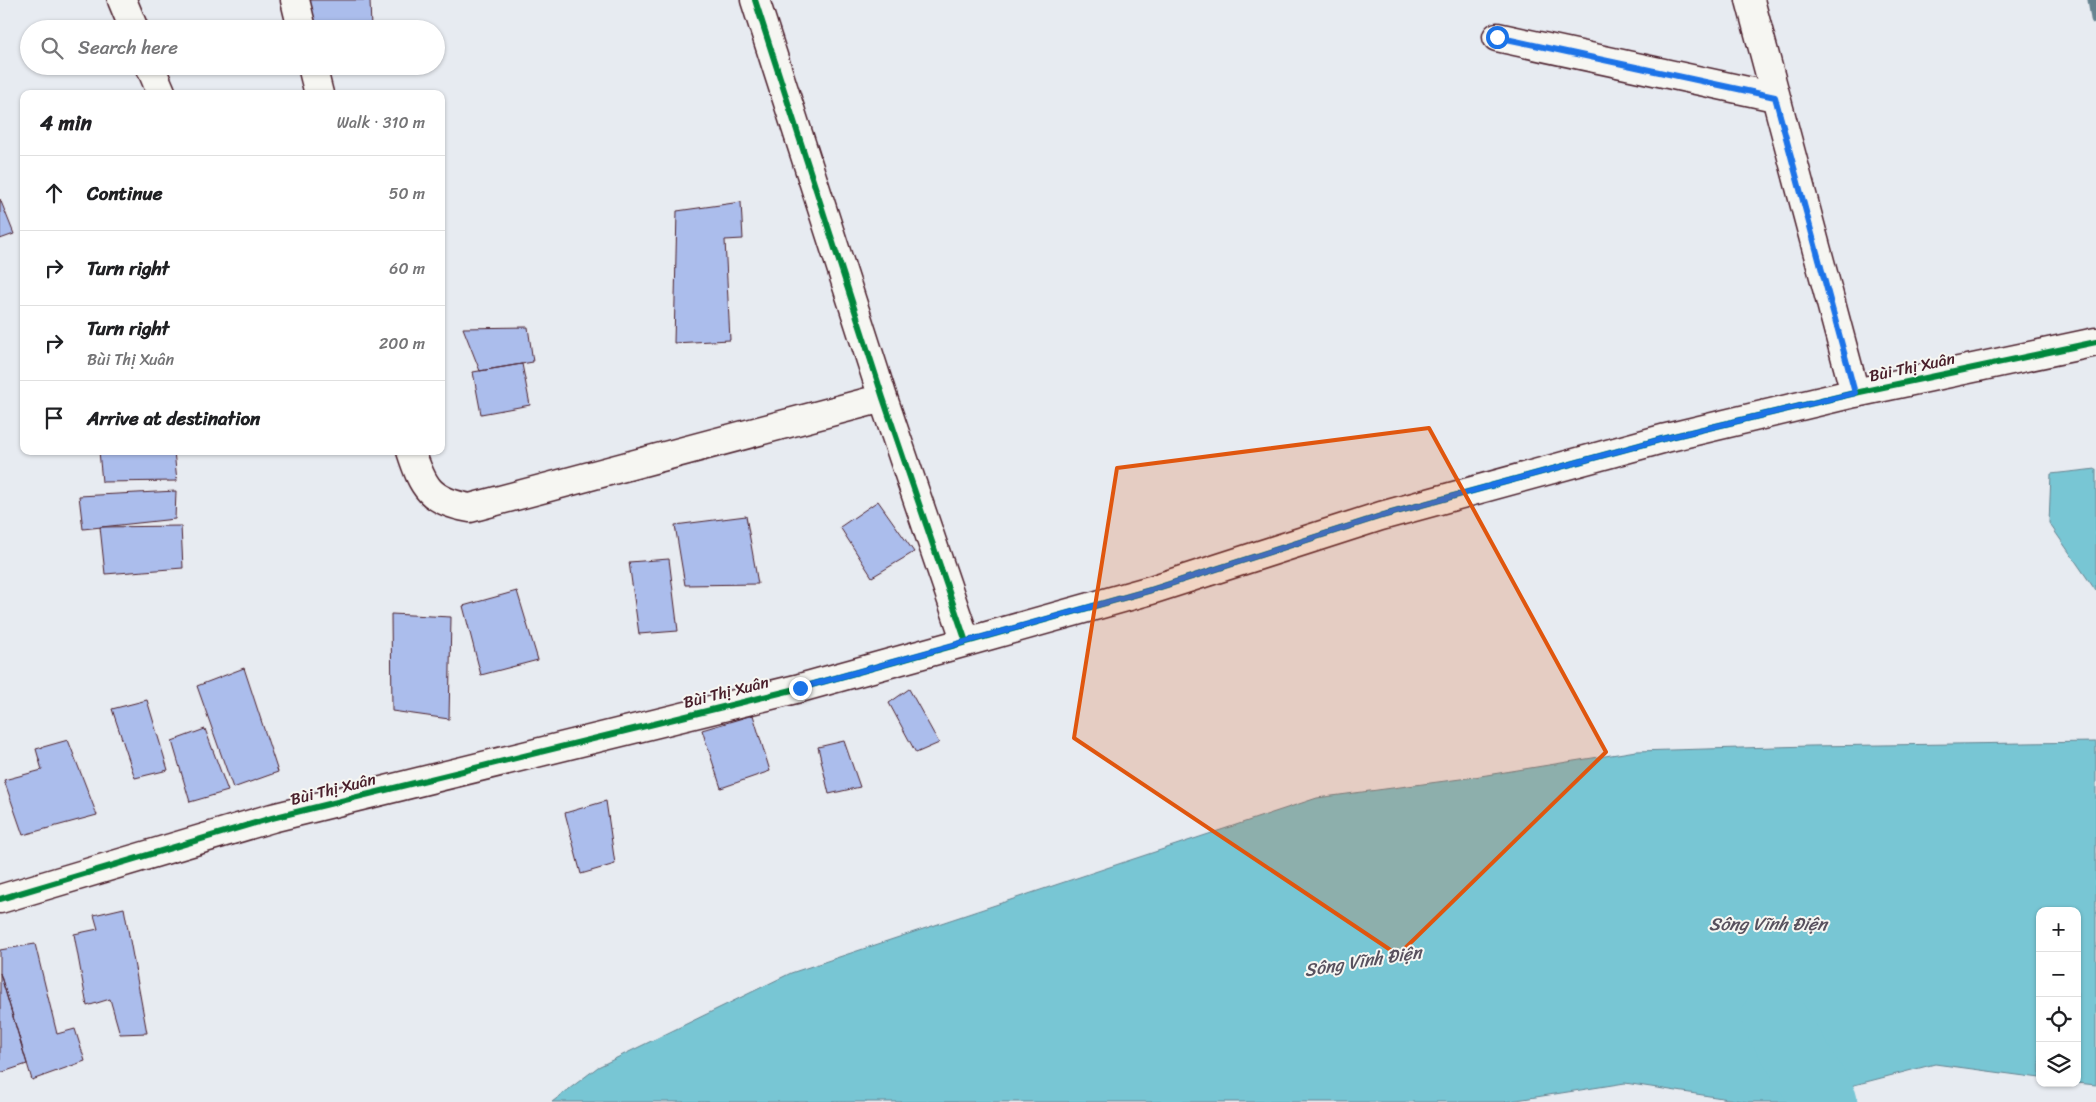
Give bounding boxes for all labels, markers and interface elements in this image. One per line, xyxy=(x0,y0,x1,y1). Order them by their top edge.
search box xyxy=(20,20,445,75)
route start xyxy=(1486,26,1509,49)
text: Search here xyxy=(78,31,178,64)
icon: search xyxy=(38,34,66,62)
text: 4 min xyxy=(40,104,92,142)
text: Walk · 310 m xyxy=(337,108,425,137)
text: Continue xyxy=(87,177,163,210)
icon: ahead xyxy=(40,179,68,207)
text: 50 m xyxy=(389,179,425,208)
text: Turn right xyxy=(87,252,169,285)
icon: right xyxy=(40,254,68,282)
text: 60 m xyxy=(389,254,425,283)
text: Turn right xyxy=(87,312,169,345)
icon: right xyxy=(40,329,68,357)
text: 200 m xyxy=(379,329,425,358)
street label: Bùi Thị Xuân xyxy=(1866,344,1958,390)
text: Bùi Thị Xuân xyxy=(87,345,174,374)
text: Arrive at destination xyxy=(87,402,260,435)
icon: arrive xyxy=(40,404,68,432)
street label: Bùi Thị Xuân xyxy=(680,667,772,717)
route end xyxy=(789,677,812,700)
street label: Bùi Thị Xuân xyxy=(287,764,379,814)
map controls xyxy=(2036,907,2081,1087)
button: + xyxy=(2036,907,2081,952)
water label: Sông Vĩnh Điện xyxy=(1709,908,1829,940)
water label: Sông Vĩnh Điện xyxy=(1302,936,1426,986)
button: − xyxy=(2036,952,2081,997)
button: locate xyxy=(2036,997,2081,1042)
button: layers xyxy=(2036,1042,2081,1087)

